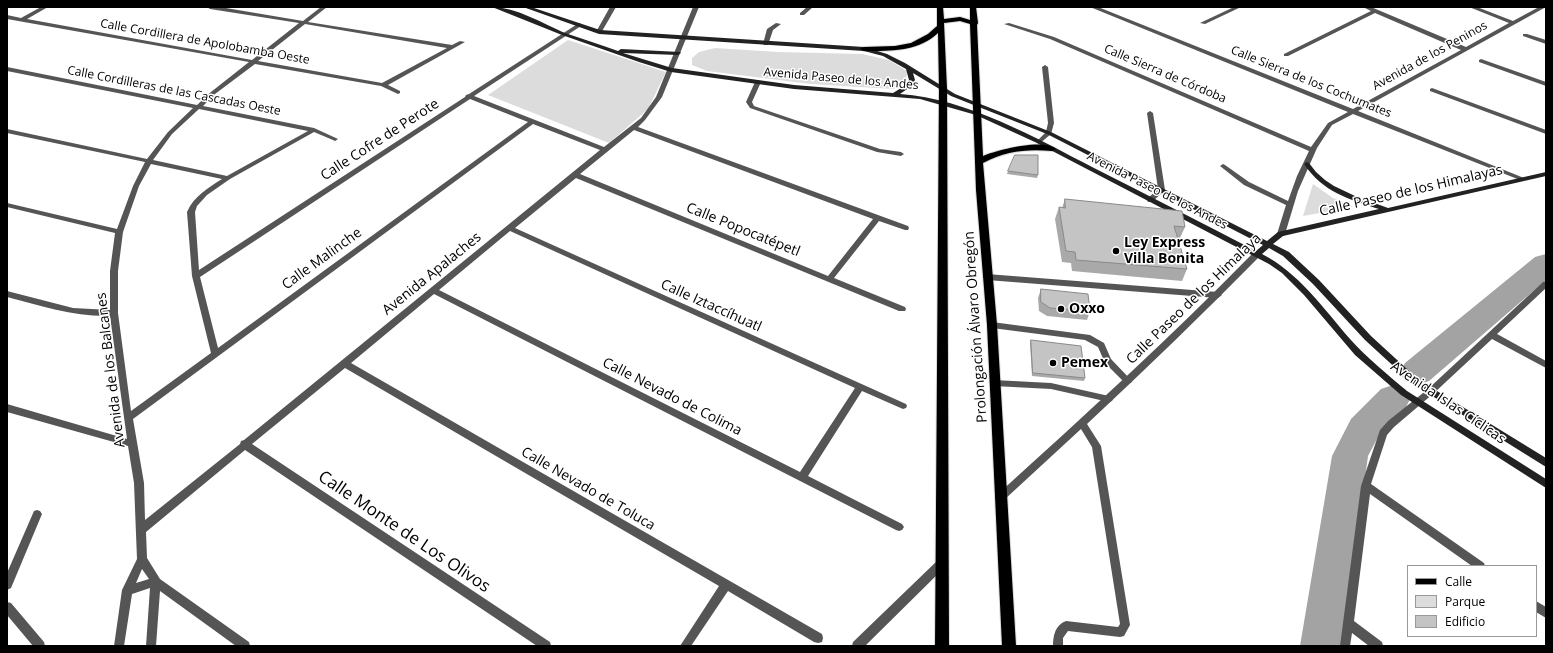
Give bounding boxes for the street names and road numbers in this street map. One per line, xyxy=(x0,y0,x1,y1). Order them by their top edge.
street label: Calle Cordillera de Apolobamba Oeste xyxy=(99,16,311,68)
street label: Avenida de los Peninos xyxy=(1370,18,1490,94)
street label: Calle Sierra de Córdoba xyxy=(1102,42,1228,106)
street label: Calle Sierra de los Cochumates xyxy=(1229,43,1393,121)
street label: Calle Cordilleras de las Cascadas Oeste xyxy=(66,63,282,119)
street label: Avenida Paseo de los Andes xyxy=(763,65,919,93)
street label: Calle Cofre de Perote xyxy=(318,95,442,185)
street label: Avenida Paseo de los Andes xyxy=(1084,149,1230,233)
street label: Calle Paseo de los Himalayas xyxy=(1318,162,1504,220)
street label: Calle Popocatépetl xyxy=(684,199,802,261)
street label: Calle Malinche xyxy=(279,224,365,294)
street label: Avenida Apalaches xyxy=(379,229,485,319)
street label: Calle Paseo de los Himalaya xyxy=(1123,230,1265,368)
street label: Prolongación Álvaro Obregón xyxy=(961,231,991,423)
street label: Calle Iztaccíhuatl xyxy=(658,276,764,336)
street label: Avenida de los Balcanes xyxy=(93,292,129,448)
street label: Calle Nevado de Colima xyxy=(600,355,744,439)
street label: Avenida Islas Cíclicas xyxy=(1387,358,1509,448)
street label: Calle Nevado de Toluca xyxy=(518,444,658,534)
street label: Calle Monte de Los Olivos xyxy=(314,467,494,597)

